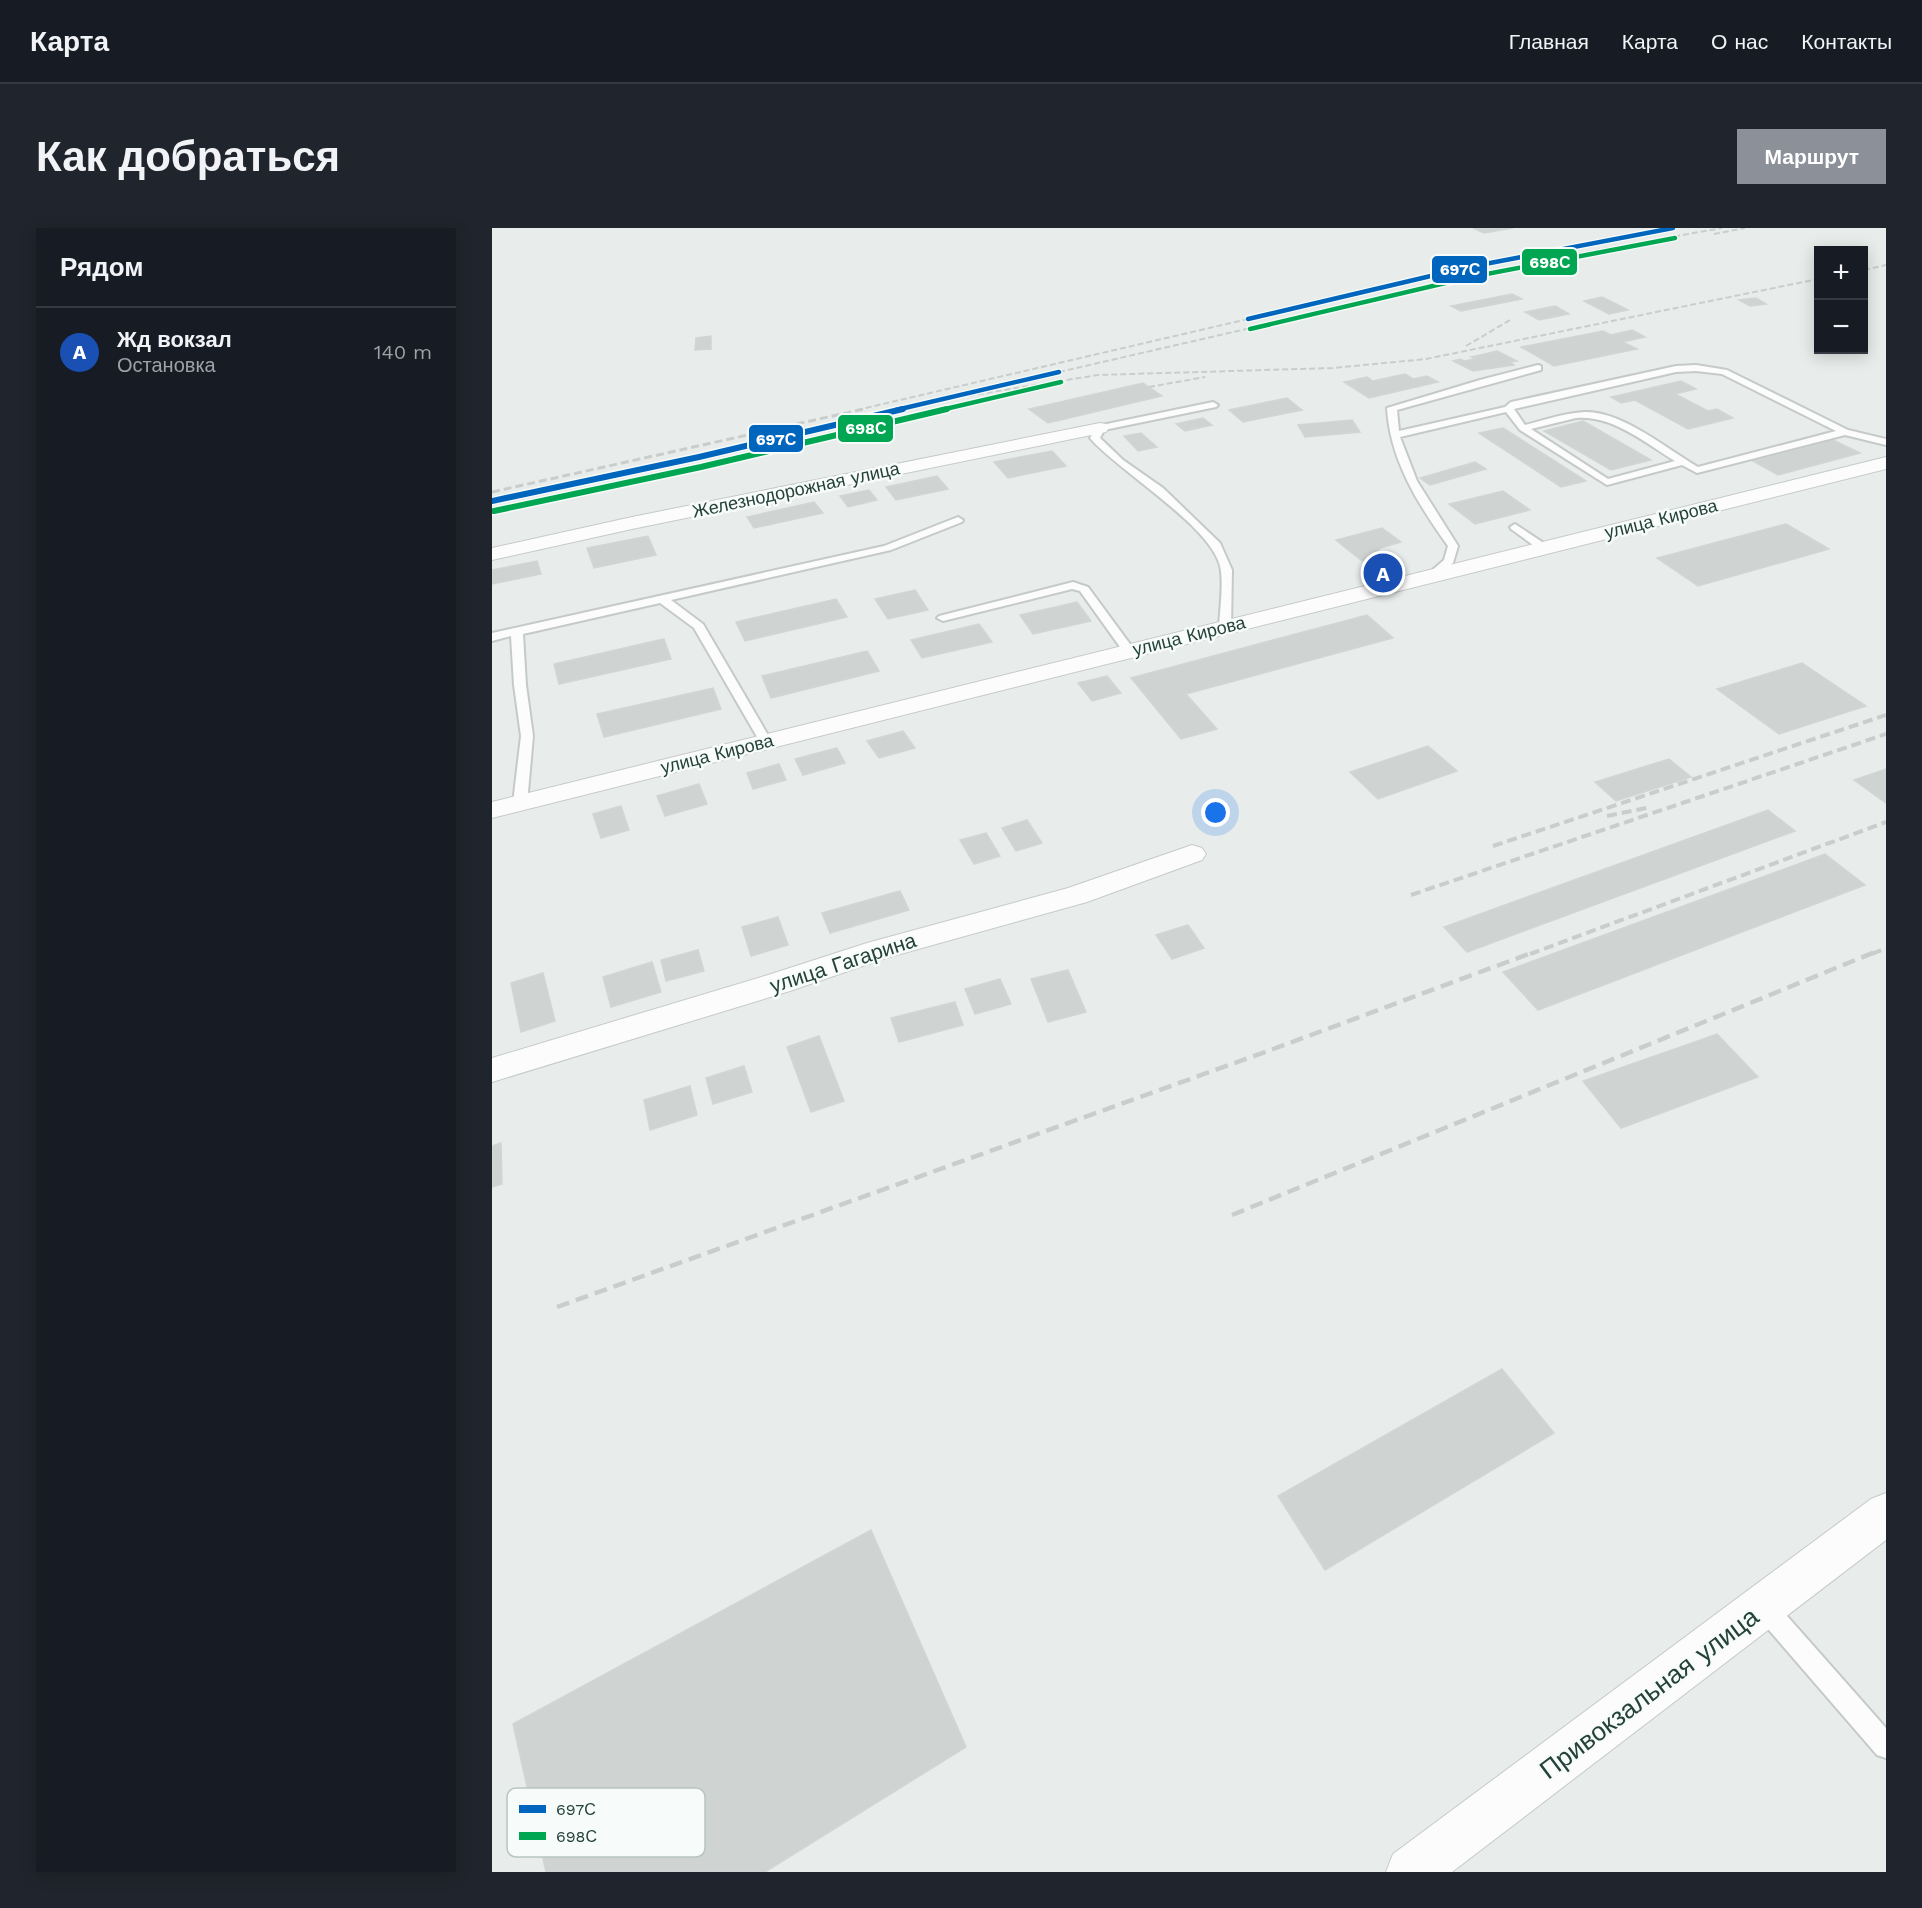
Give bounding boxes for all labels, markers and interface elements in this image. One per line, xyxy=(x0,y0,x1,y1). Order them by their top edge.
text: Карта xyxy=(30,25,109,58)
text: Главная xyxy=(1509,29,1589,54)
text: Карта xyxy=(1622,29,1678,54)
text: О нас xyxy=(1711,29,1768,54)
text: Контакты xyxy=(1801,29,1892,54)
button: Маршрут xyxy=(1737,129,1886,184)
text: Как добраться xyxy=(36,132,340,181)
map controls xyxy=(1814,246,1868,354)
button: + xyxy=(1814,246,1868,300)
line badge: 698С xyxy=(1521,248,1578,276)
text: Рядом xyxy=(60,252,143,282)
text: 698С xyxy=(1529,253,1571,272)
line badge: 697С xyxy=(1431,255,1488,284)
text: 697С xyxy=(1440,260,1481,279)
button: − xyxy=(1814,300,1868,354)
text: Жд вокзал xyxy=(117,327,232,352)
text: A xyxy=(73,340,86,364)
text: 140 m xyxy=(374,340,432,364)
text: Остановка xyxy=(117,353,216,377)
line badge: 698С xyxy=(837,414,894,443)
text: 698С xyxy=(845,419,887,438)
line badge: 697С xyxy=(748,424,804,453)
text: 697С xyxy=(756,430,797,449)
street label: Железнодорожная улица xyxy=(690,457,902,522)
street label: улица Кирова xyxy=(1602,494,1720,543)
pin: A xyxy=(1364,550,1402,596)
street label: улица Кирова xyxy=(1130,611,1248,660)
street label: улица Кирова xyxy=(658,729,776,778)
your location xyxy=(1201,798,1230,827)
street label: улица Гагарина xyxy=(767,927,919,998)
street label: Привокзальная улица xyxy=(1534,1601,1765,1785)
legend xyxy=(507,1788,705,1857)
text: 697С xyxy=(556,1800,596,1819)
text: 698С xyxy=(556,1827,597,1846)

